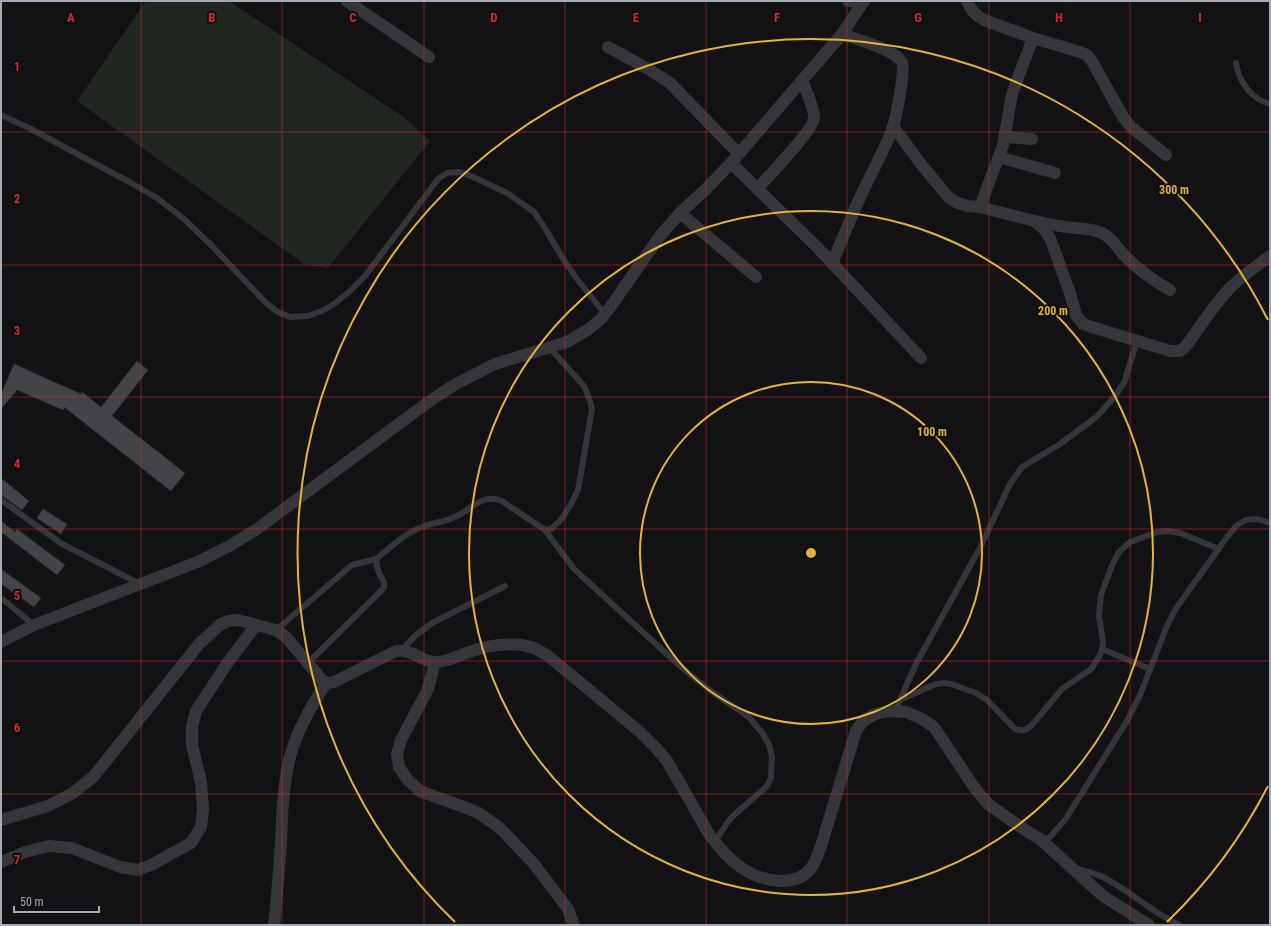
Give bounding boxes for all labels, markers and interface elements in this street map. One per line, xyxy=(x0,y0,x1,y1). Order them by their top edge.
text: A xyxy=(67,10,75,25)
text: B xyxy=(208,10,216,25)
text: C xyxy=(349,10,357,25)
text: D xyxy=(490,10,498,25)
text: E xyxy=(633,10,640,25)
text: F xyxy=(774,10,780,25)
text: G xyxy=(914,10,922,25)
text: H xyxy=(1055,10,1063,25)
text: I xyxy=(1198,10,1202,25)
text: 1 xyxy=(14,59,20,74)
text: 300 m xyxy=(1159,183,1189,197)
text: 2 xyxy=(14,191,21,206)
text: 200 m xyxy=(1038,304,1068,318)
text: 3 xyxy=(14,323,20,338)
text: 100 m xyxy=(917,425,947,439)
text: 4 xyxy=(14,456,21,471)
centre of rings xyxy=(804,546,818,560)
text: 5 xyxy=(14,588,21,603)
text: 6 xyxy=(14,720,21,735)
text: 7 xyxy=(14,852,21,867)
scale bar xyxy=(14,888,99,914)
text: 50 m xyxy=(20,895,44,909)

